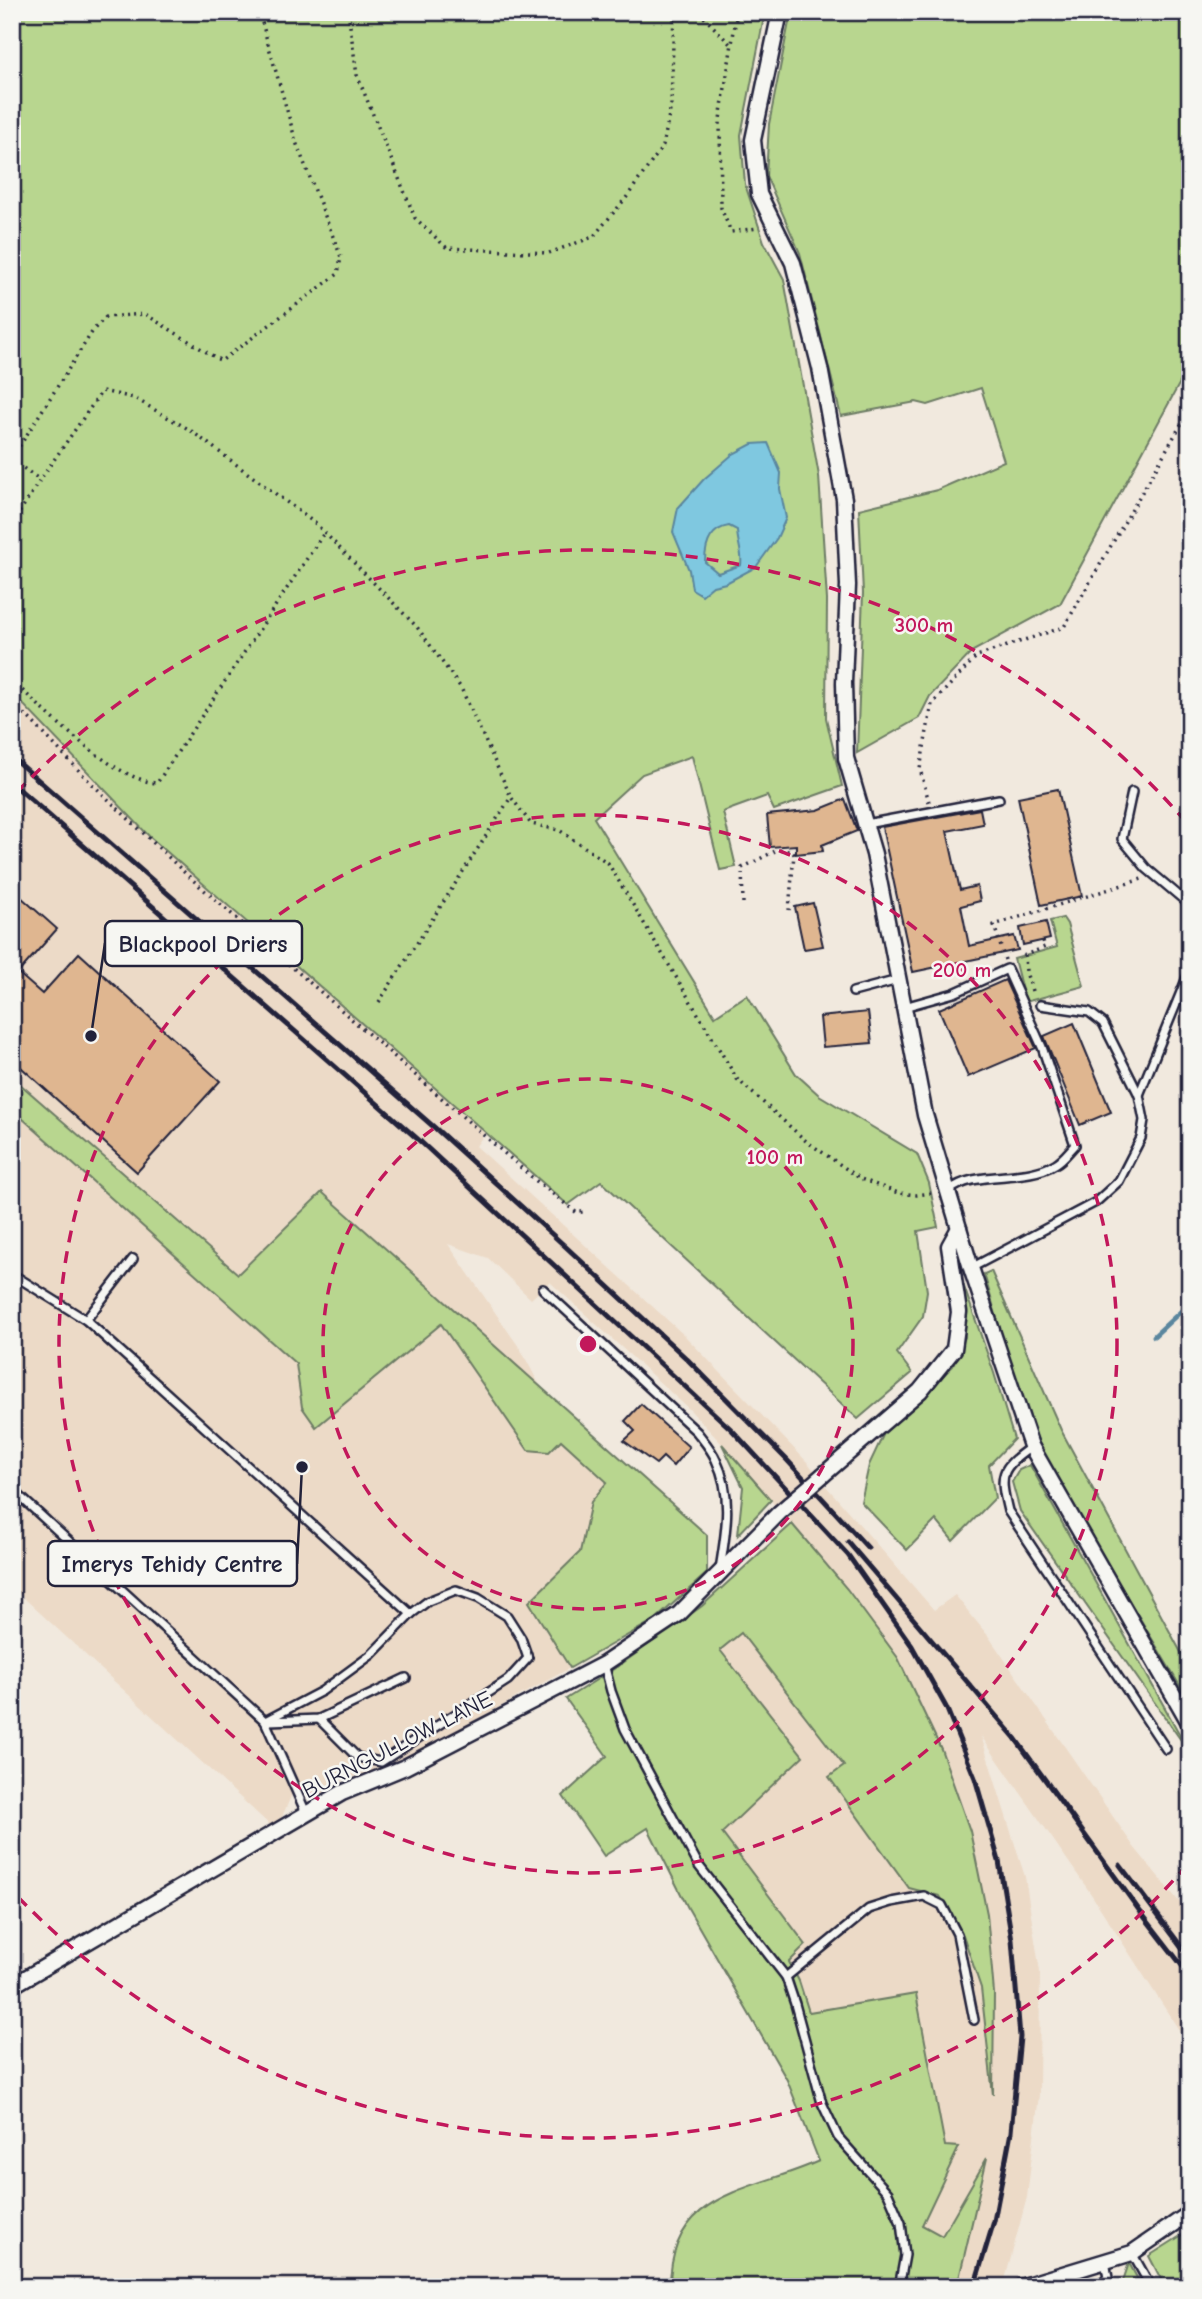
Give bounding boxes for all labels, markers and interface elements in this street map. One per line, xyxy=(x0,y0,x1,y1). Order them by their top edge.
text: 300 m xyxy=(895,613,953,637)
callout: Blackpool Driers xyxy=(105,921,302,966)
text: Blackpool Driers xyxy=(118,930,288,958)
text: 200 m xyxy=(933,958,991,982)
text: 100 m xyxy=(747,1145,803,1169)
centre of rings xyxy=(576,1332,600,1356)
callout: Imerys Tehidy Centre xyxy=(48,1541,297,1586)
text: Imerys Tehidy Centre xyxy=(62,1550,283,1578)
street label: BURNGULLOW LANE xyxy=(298,1685,497,1804)

